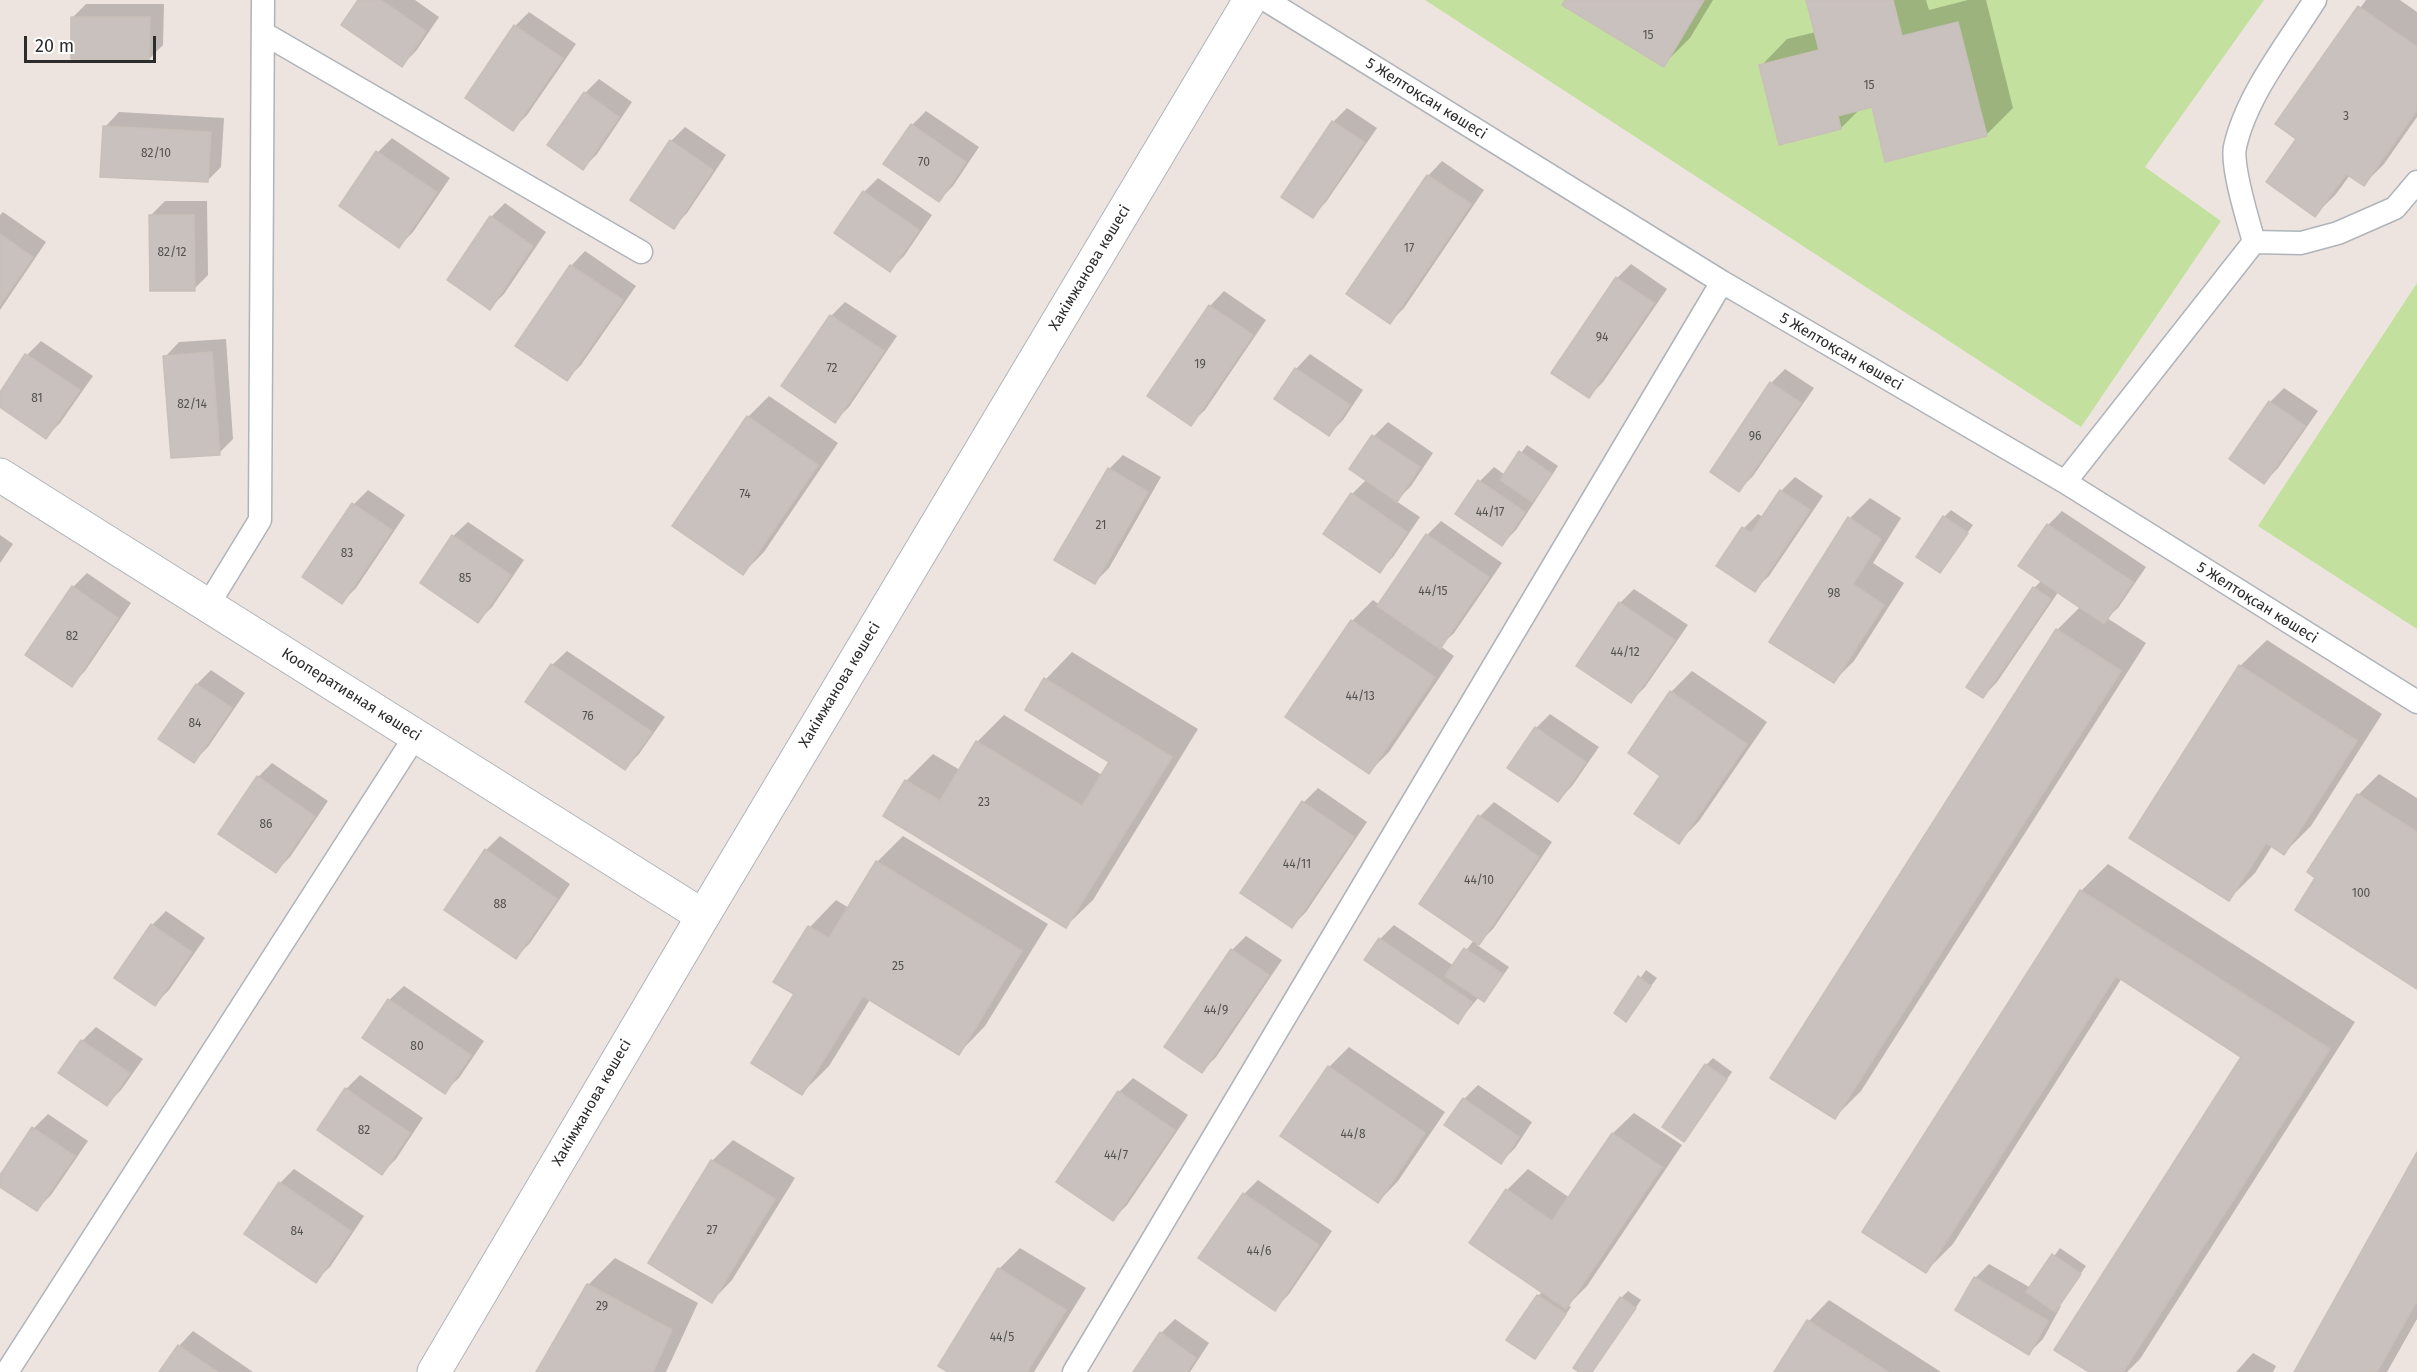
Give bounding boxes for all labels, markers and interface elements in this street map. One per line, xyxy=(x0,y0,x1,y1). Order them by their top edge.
scale bar xyxy=(27,24,159,62)
house number: 15 xyxy=(1642,29,1654,43)
text: 20 m xyxy=(35,35,74,57)
street label: 5 Желтоқсан көшесі xyxy=(1362,55,1490,143)
house number: 15 xyxy=(1863,79,1875,93)
house number: 3 xyxy=(2343,110,2349,124)
house number: 82/10 xyxy=(141,147,171,161)
house number: 70 xyxy=(918,156,930,170)
street label: Хакімжанова көшесі xyxy=(1045,202,1135,334)
house number: 17 xyxy=(1404,242,1414,256)
house number: 82/12 xyxy=(157,246,187,260)
street label: 5 Желтоқсан көшесі xyxy=(1776,309,1906,395)
house number: 94 xyxy=(1596,331,1608,345)
house number: 19 xyxy=(1194,358,1206,372)
house number: 72 xyxy=(826,362,838,376)
house number: 81 xyxy=(31,392,43,406)
house number: 82/14 xyxy=(177,398,207,412)
house number: 96 xyxy=(1749,430,1761,444)
house number: 74 xyxy=(739,488,751,502)
house number: 44/17 xyxy=(1476,506,1504,520)
house number: 21 xyxy=(1096,519,1106,533)
house number: 83 xyxy=(341,547,353,561)
street label: 5 Желтоқсан көшесі xyxy=(2193,559,2321,647)
house number: 85 xyxy=(459,572,471,586)
house number: 44/15 xyxy=(1418,585,1448,599)
house number: 98 xyxy=(1828,587,1840,601)
street label: Хакімжанова көшесі xyxy=(795,619,885,751)
house number: 82 xyxy=(66,630,78,644)
street label: Кооперативная көшесі xyxy=(278,645,424,745)
house number: 44/12 xyxy=(1610,646,1640,660)
house number: 44/13 xyxy=(1345,690,1375,704)
house number: 76 xyxy=(582,710,594,724)
house number: 84 xyxy=(189,717,201,731)
house number: 23 xyxy=(978,796,990,810)
house number: 86 xyxy=(259,818,273,832)
house number: 44/11 xyxy=(1283,858,1311,872)
house number: 44/10 xyxy=(1464,874,1494,888)
house number: 100 xyxy=(2352,887,2370,901)
house number: 88 xyxy=(493,898,507,912)
house number: 25 xyxy=(892,960,904,974)
house number: 44/9 xyxy=(1204,1004,1228,1018)
street label: Хакімжанова көшесі xyxy=(548,1037,636,1169)
house number: 80 xyxy=(410,1040,424,1054)
house number: 82 xyxy=(358,1124,370,1138)
house number: 44/8 xyxy=(1340,1128,1366,1142)
house number: 44/7 xyxy=(1104,1149,1128,1163)
house number: 27 xyxy=(706,1224,718,1238)
house number: 84 xyxy=(291,1225,303,1239)
house number: 44/6 xyxy=(1247,1245,1271,1259)
house number: 29 xyxy=(596,1300,608,1314)
house number: 44/5 xyxy=(990,1331,1014,1345)

